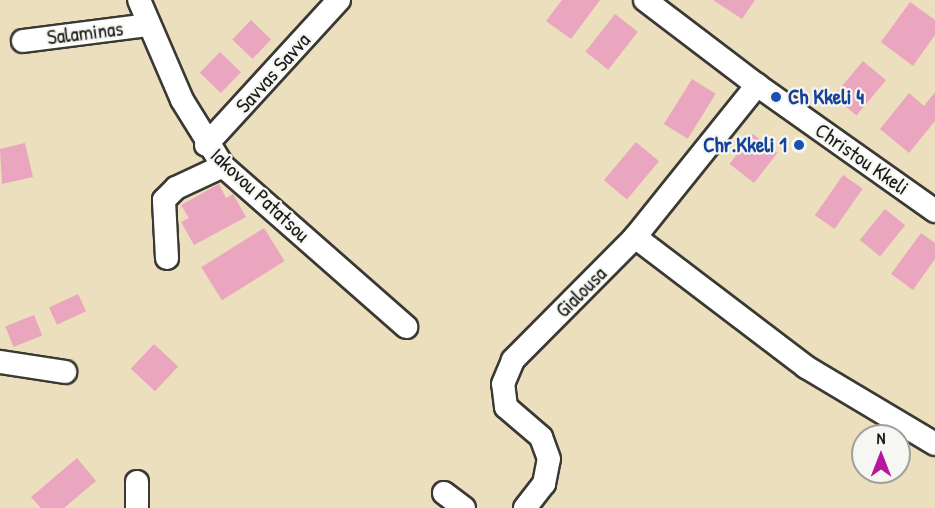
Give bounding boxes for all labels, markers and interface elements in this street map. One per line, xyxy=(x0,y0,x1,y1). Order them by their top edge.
street label: Salaminas xyxy=(46,16,124,50)
street label: Savvas Savva xyxy=(231,28,315,118)
place label: Ch Kkeli 4 xyxy=(788,84,864,110)
marker: Ch Kkeli 4 xyxy=(769,90,783,104)
street label: Christou Kkeli xyxy=(810,118,914,200)
place label: Chr.Kkeli 1 xyxy=(703,132,787,158)
marker: Chr.Kkeli 1 xyxy=(792,138,806,152)
street label: Iakovou Patatsou xyxy=(205,143,315,247)
street label: Gialousa xyxy=(550,261,612,323)
north arrow xyxy=(851,424,911,484)
text: N xyxy=(877,427,885,449)

